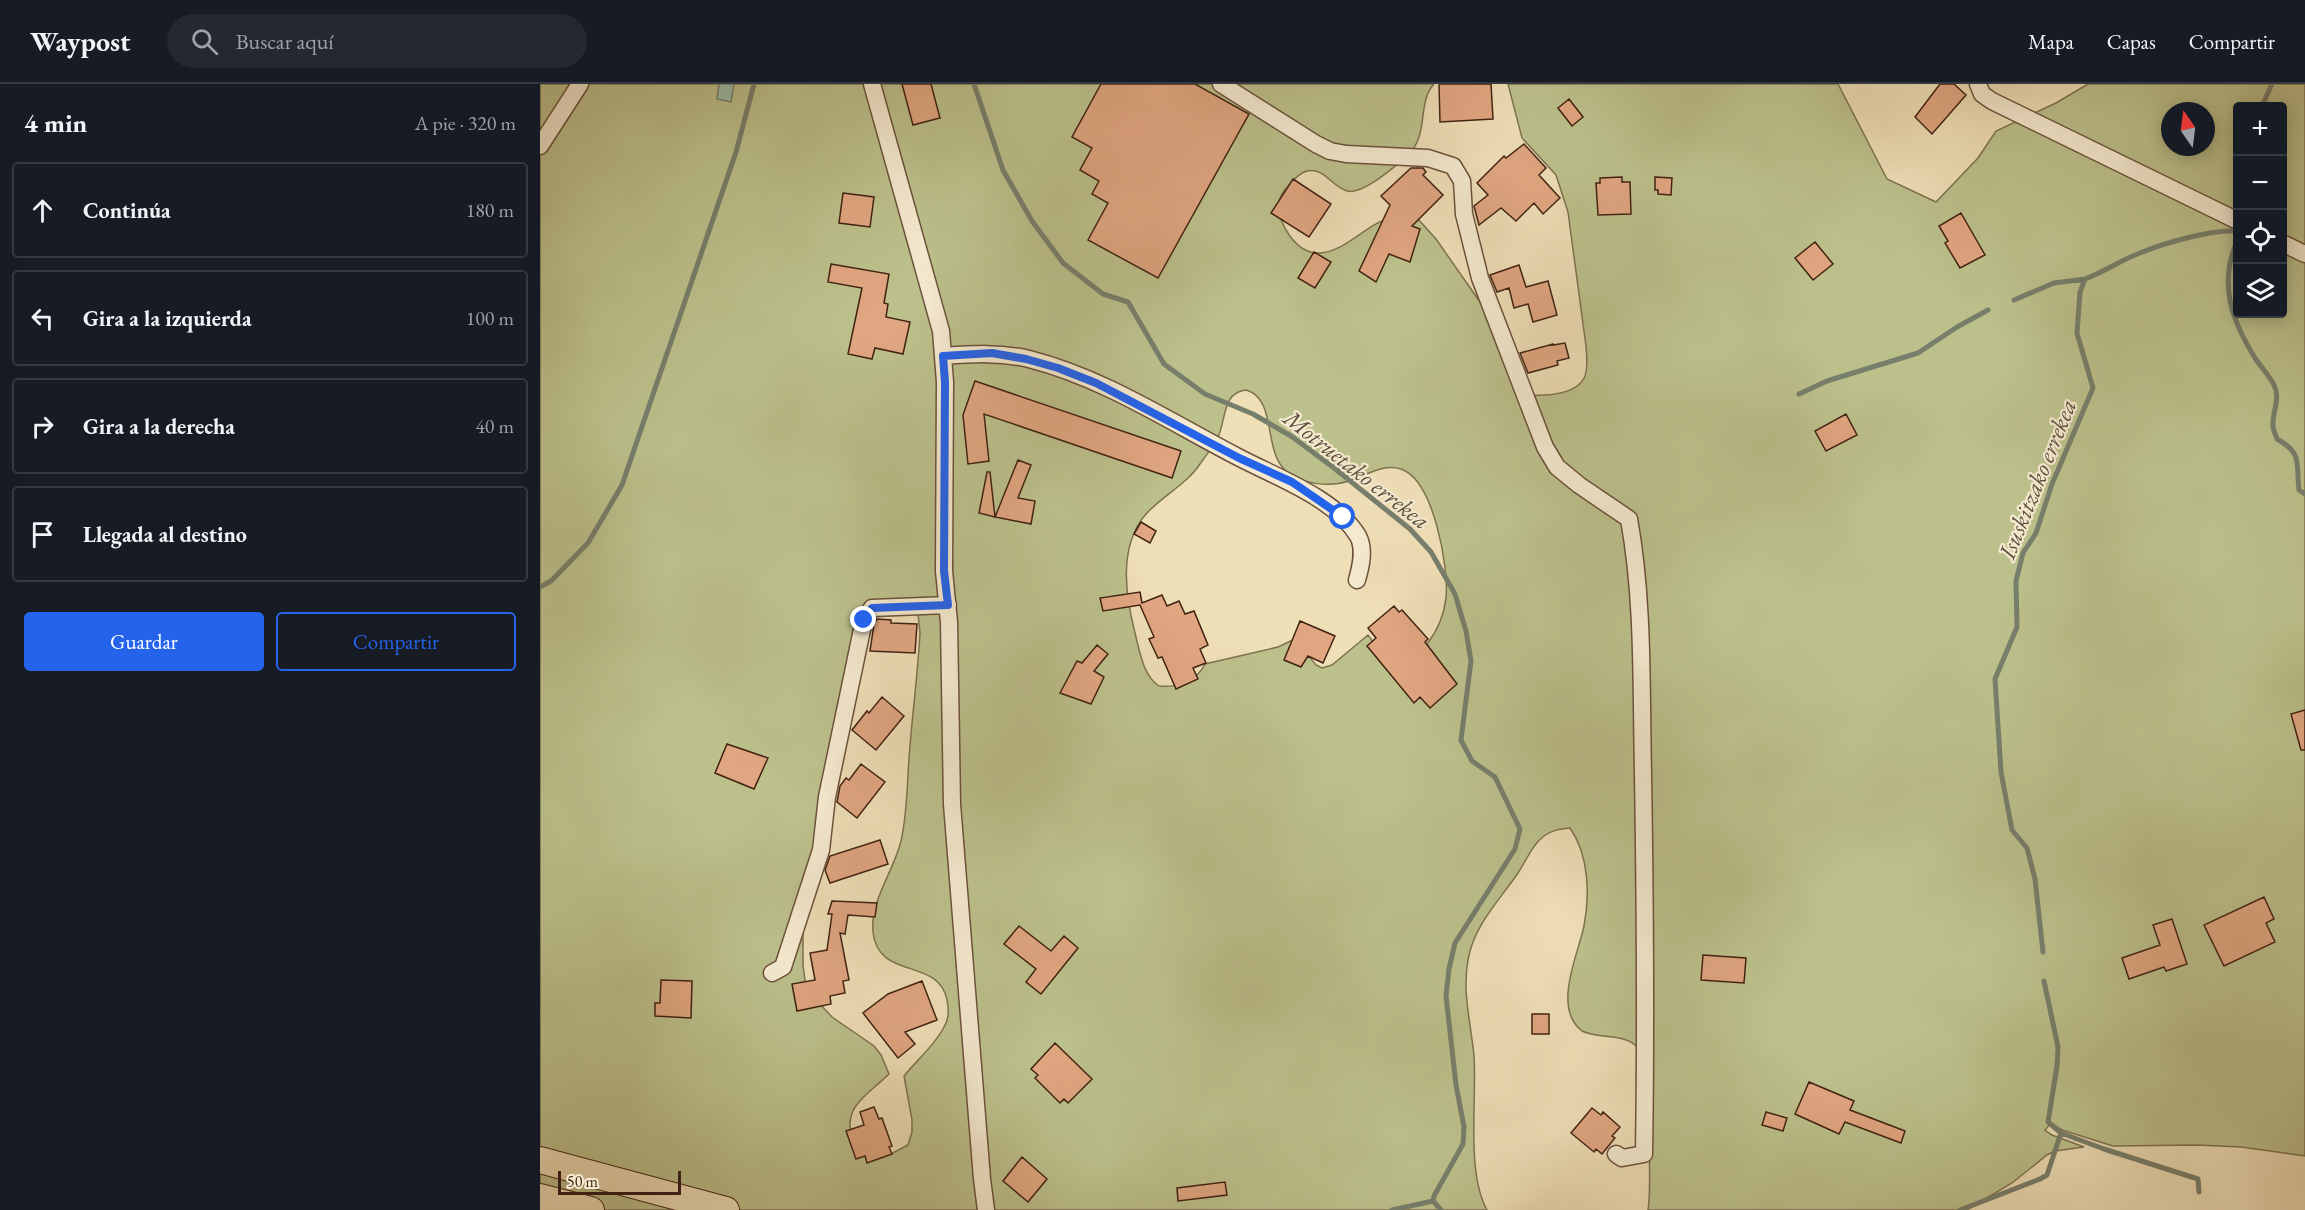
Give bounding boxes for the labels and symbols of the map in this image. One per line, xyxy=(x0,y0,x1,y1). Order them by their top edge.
north arrow xyxy=(2161,102,2215,156)
water label: Isuskitzako errekea xyxy=(1990,395,2083,564)
water label: Motruetako errekea xyxy=(1276,401,1436,536)
route start xyxy=(1329,503,1355,529)
route end xyxy=(850,606,876,632)
scale bar xyxy=(558,1168,681,1196)

